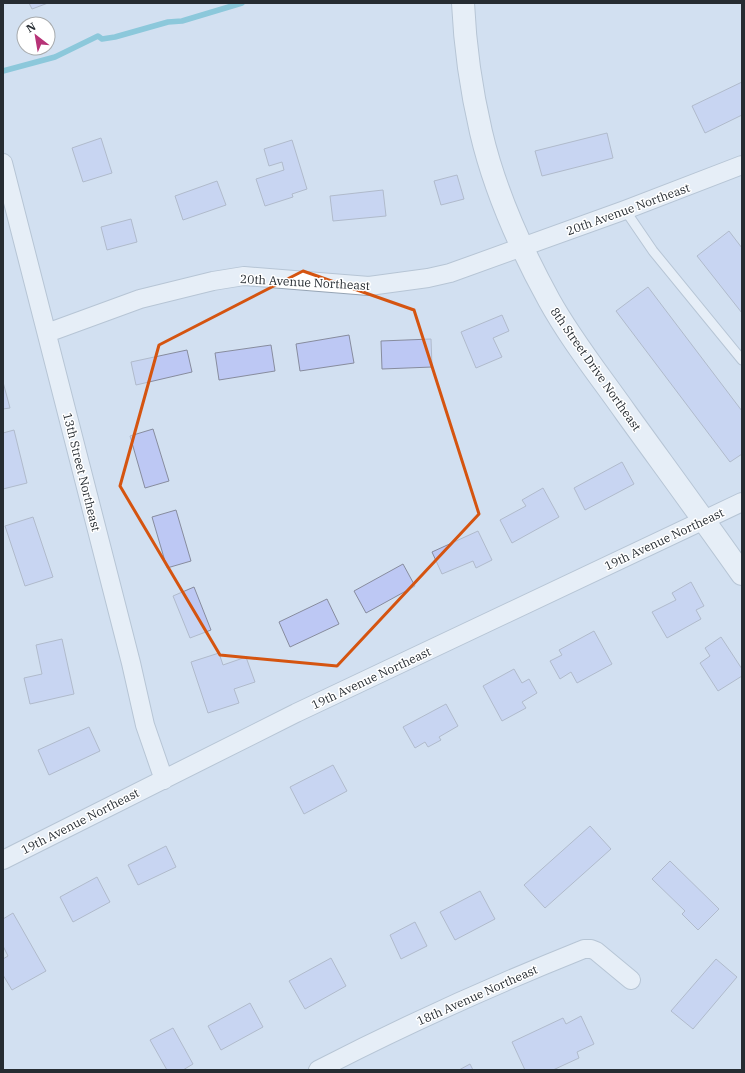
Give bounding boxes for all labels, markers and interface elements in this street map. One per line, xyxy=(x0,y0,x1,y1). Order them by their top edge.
north arrow xyxy=(16,16,56,56)
text: N xyxy=(24,19,38,36)
street label: 20th Avenue Northeast xyxy=(564,180,692,238)
street label: 20th Avenue Northeast xyxy=(240,271,370,293)
street label: 8th Street Drive Northeast xyxy=(548,304,644,434)
street label: 13th Street Northeast xyxy=(60,411,104,533)
street label: 19th Avenue Northeast xyxy=(602,505,726,573)
street label: 19th Avenue Northeast xyxy=(309,644,433,712)
street label: 19th Avenue Northeast xyxy=(19,785,141,857)
street label: 18th Avenue Northeast xyxy=(414,962,540,1028)

